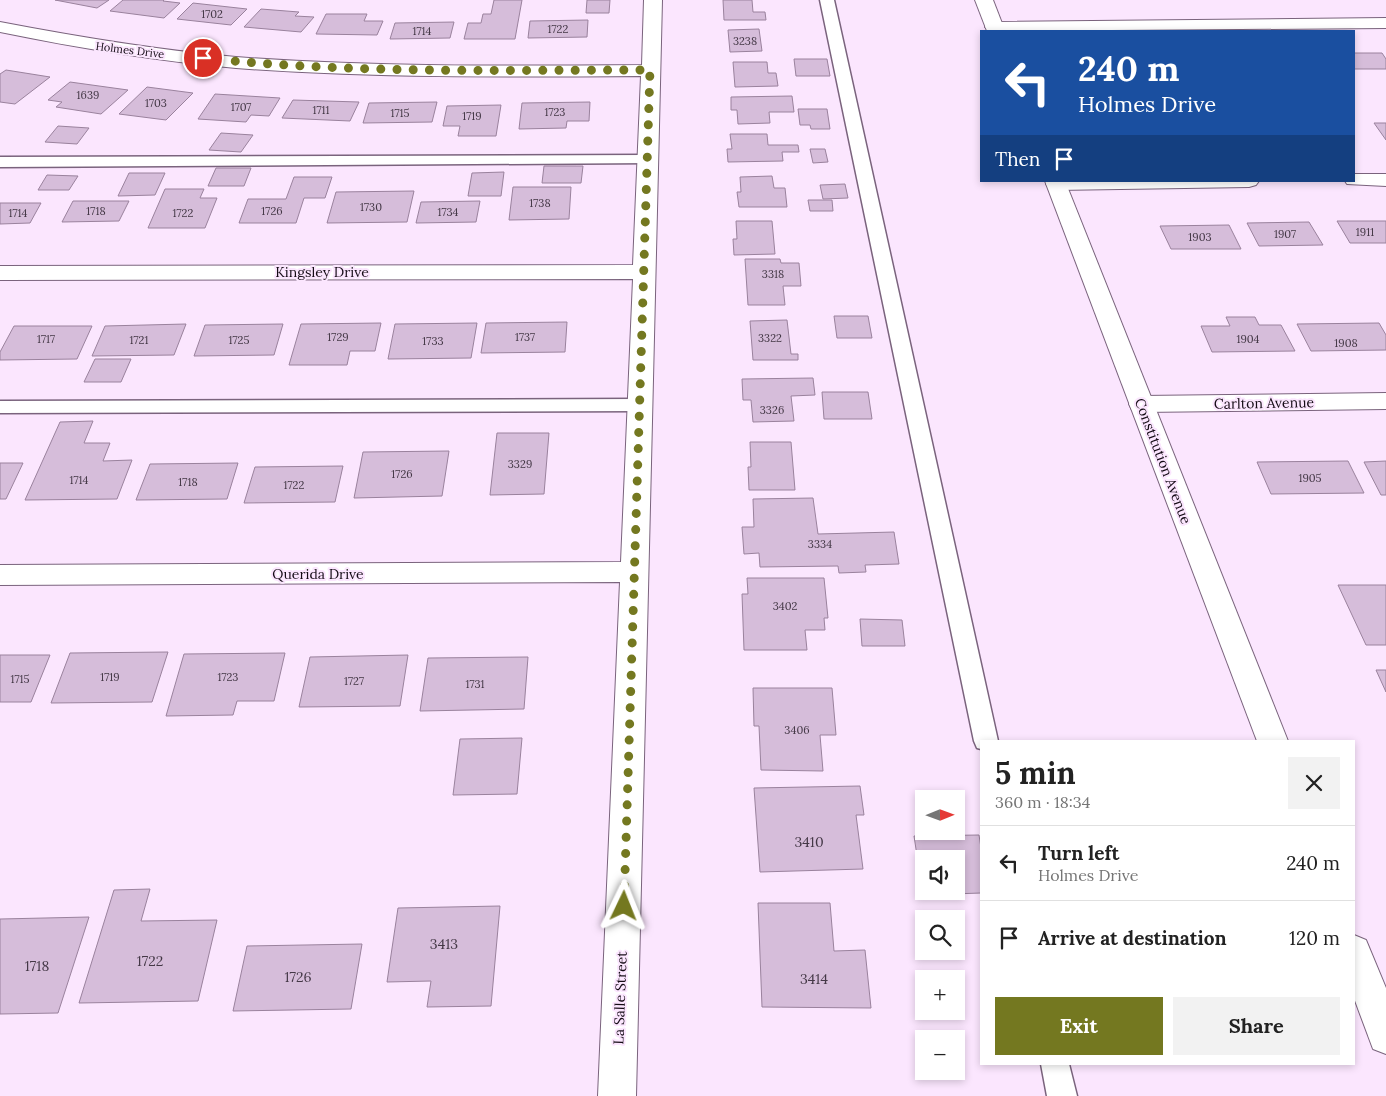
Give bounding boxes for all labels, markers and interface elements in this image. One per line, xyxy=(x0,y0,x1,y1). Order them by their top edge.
house number: 1702 xyxy=(201,7,223,21)
house number: 1722 xyxy=(548,22,569,36)
house number: 1714 xyxy=(412,24,432,38)
house number: 3238 xyxy=(733,34,757,48)
pin xyxy=(182,37,224,79)
street label: Holmes Drive xyxy=(95,39,165,61)
icon: arrive xyxy=(189,44,217,72)
text: 240 m xyxy=(1078,46,1179,91)
icon: left xyxy=(995,50,1060,115)
house number: 1639 xyxy=(77,88,99,102)
text: Holmes Drive xyxy=(1078,90,1216,118)
house number: 1703 xyxy=(145,96,167,110)
house number: 1707 xyxy=(231,100,251,114)
house number: 1711 xyxy=(312,103,330,117)
house number: 1723 xyxy=(545,105,565,119)
house number: 1715 xyxy=(390,106,410,120)
house number: 1719 xyxy=(462,109,482,123)
icon: arrive xyxy=(1050,145,1078,173)
text: Then xyxy=(995,147,1040,171)
house number: 1738 xyxy=(529,196,551,210)
house number: 1730 xyxy=(360,200,382,214)
house number: 1718 xyxy=(86,204,106,218)
house number: 1726 xyxy=(261,204,283,218)
house number: 1734 xyxy=(437,205,459,219)
house number: 1714 xyxy=(8,206,28,220)
house number: 1722 xyxy=(173,206,194,220)
house number: 1911 xyxy=(1356,225,1374,239)
house number: 1907 xyxy=(1274,227,1296,241)
house number: 1903 xyxy=(1188,230,1212,244)
street label: Kingsley Drive xyxy=(275,263,369,281)
house number: 3318 xyxy=(762,267,784,281)
house number: 1729 xyxy=(327,330,349,344)
house number: 1737 xyxy=(515,330,535,344)
house number: 3322 xyxy=(758,331,782,345)
house number: 1717 xyxy=(37,332,55,346)
house number: 1904 xyxy=(1236,332,1260,346)
house number: 1721 xyxy=(130,333,149,347)
house number: 1725 xyxy=(229,333,249,347)
house number: 1733 xyxy=(422,334,444,348)
house number: 1908 xyxy=(1334,336,1358,350)
street label: Carlton Avenue xyxy=(1214,393,1315,413)
street label: Constitution Avenue xyxy=(1131,395,1195,527)
house number: 3326 xyxy=(760,403,784,417)
house number: 3329 xyxy=(508,457,532,471)
house number: 1726 xyxy=(391,467,413,481)
house number: 1905 xyxy=(1298,471,1322,485)
house number: 1714 xyxy=(69,473,89,487)
house number: 1718 xyxy=(178,475,198,489)
house number: 1722 xyxy=(284,478,305,492)
house number: 3334 xyxy=(808,537,832,551)
street label: Querida Drive xyxy=(272,565,364,583)
house number: 3402 xyxy=(773,599,797,613)
house number: 1719 xyxy=(100,670,120,684)
house number: 1723 xyxy=(218,670,238,684)
house number: 1715 xyxy=(10,672,30,686)
house number: 1727 xyxy=(344,674,364,688)
house number: 1731 xyxy=(465,677,485,691)
house number: 3406 xyxy=(784,723,810,737)
text: 5 min xyxy=(995,754,1076,792)
button: close xyxy=(1288,757,1340,809)
north arrow xyxy=(915,790,965,840)
map controls xyxy=(915,790,965,1080)
text: 360 m · 18:34 xyxy=(995,792,1090,812)
house number: 3410 xyxy=(794,833,824,851)
text: Turn left xyxy=(1038,841,1119,865)
icon: left xyxy=(995,849,1023,877)
button: sound xyxy=(915,850,965,900)
text: 240 m xyxy=(1286,851,1340,875)
text: Holmes Drive xyxy=(1038,865,1138,885)
position arrow xyxy=(597,879,649,931)
button: search xyxy=(915,910,965,960)
icon: arrive xyxy=(995,924,1023,952)
text: Arrive at destination xyxy=(1038,926,1227,950)
text: 120 m xyxy=(1289,926,1340,950)
house number: 3413 xyxy=(430,935,458,953)
street label: La Salle Street xyxy=(609,951,631,1045)
house number: 1722 xyxy=(137,952,163,970)
house number: 1718 xyxy=(25,957,49,975)
house number: 1726 xyxy=(284,968,312,986)
house number: 3414 xyxy=(800,970,828,988)
button: + xyxy=(915,970,965,1020)
button: Exit xyxy=(995,997,1163,1055)
button: Share xyxy=(1173,997,1340,1055)
button: − xyxy=(915,1030,965,1080)

